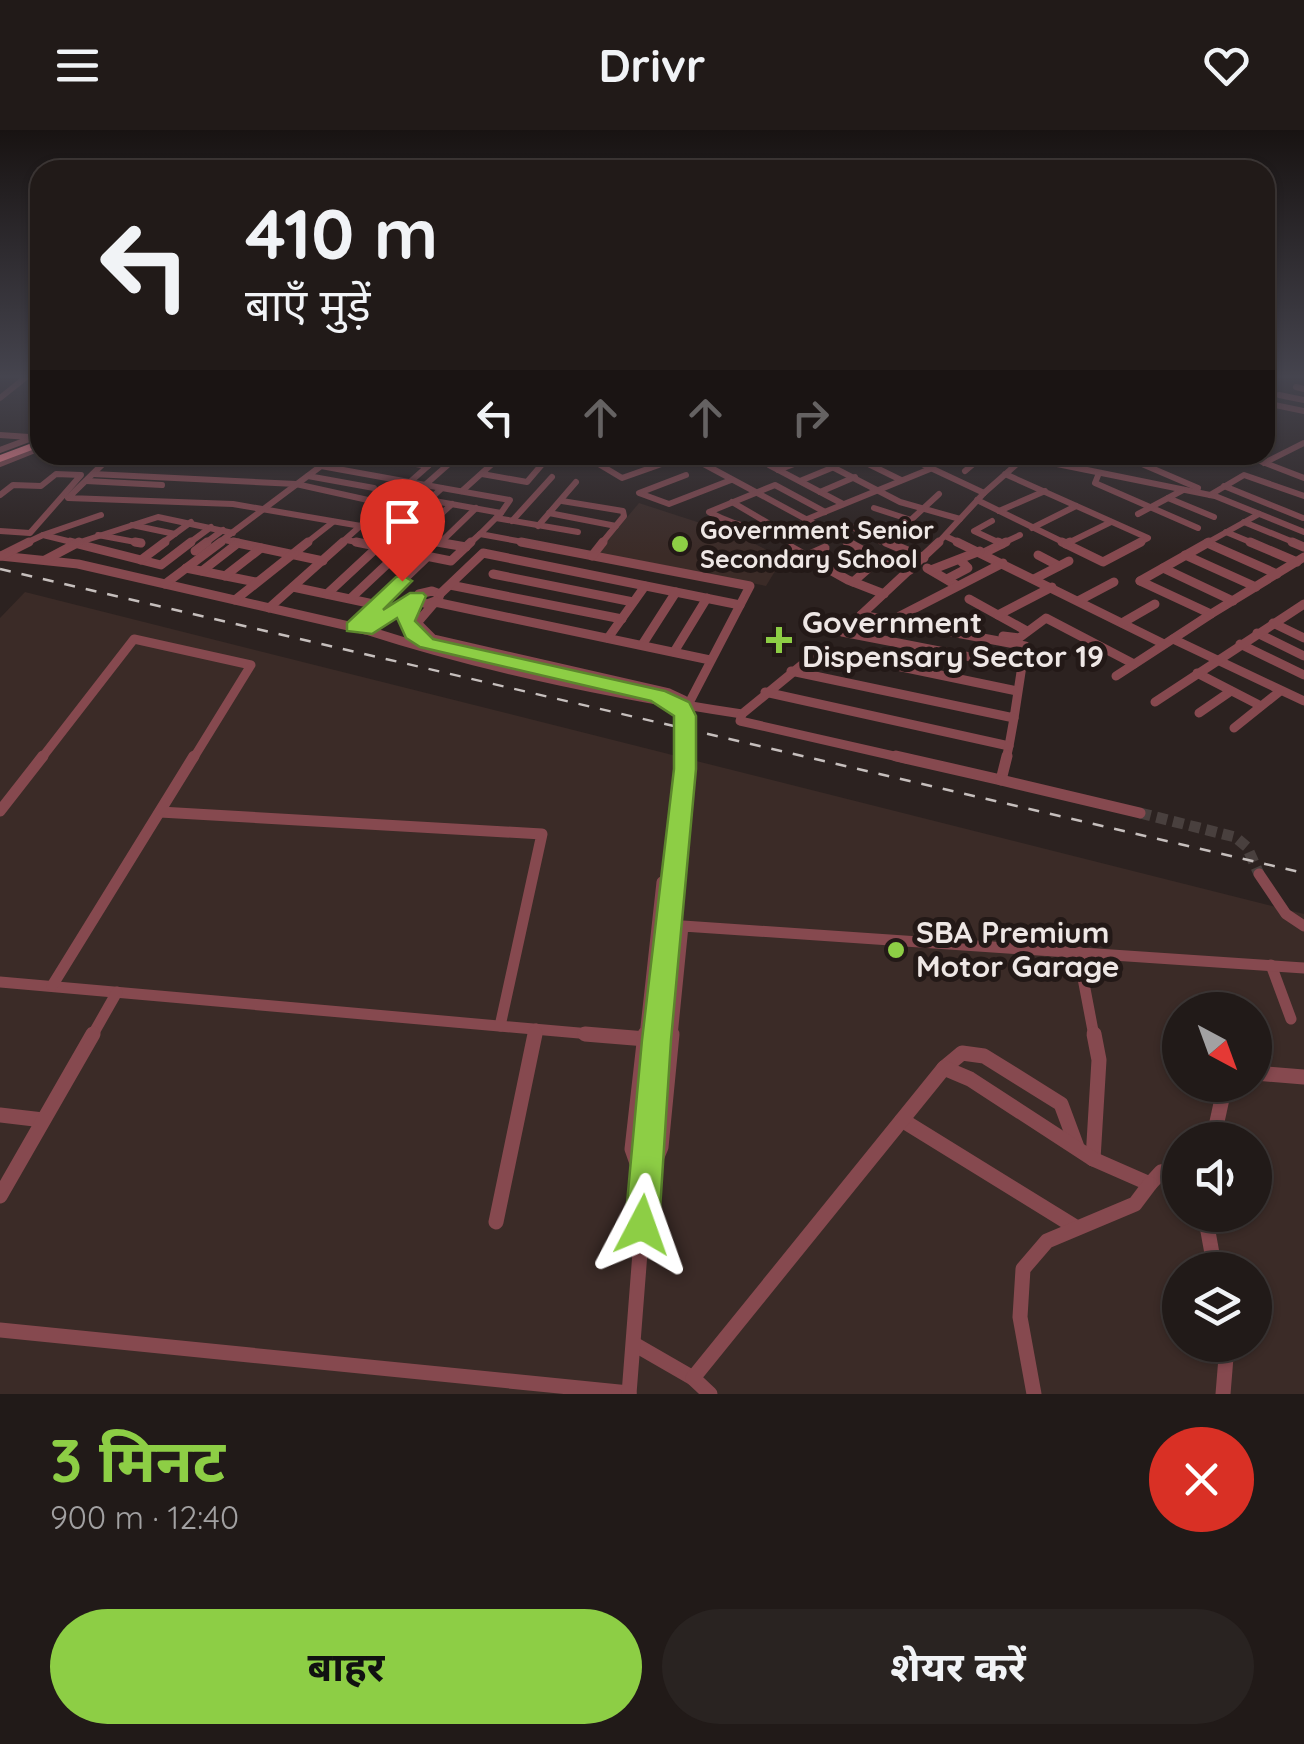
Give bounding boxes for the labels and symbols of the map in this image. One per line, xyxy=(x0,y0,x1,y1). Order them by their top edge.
pin xyxy=(360,479,445,582)
place label: Government Senior Secondary School xyxy=(700,514,934,574)
marker: Government Senior Secondary School xyxy=(669,533,691,555)
place label: Government Dispensary Sector 19 xyxy=(802,603,1104,675)
marker: Government Dispensary Sector 19 xyxy=(766,627,792,653)
place label: SBA Premium Motor Garage xyxy=(916,913,1119,985)
marker: SBA Premium Motor Garage xyxy=(885,939,907,961)
north arrow xyxy=(1162,992,1272,1102)
position arrow xyxy=(590,1173,694,1277)

